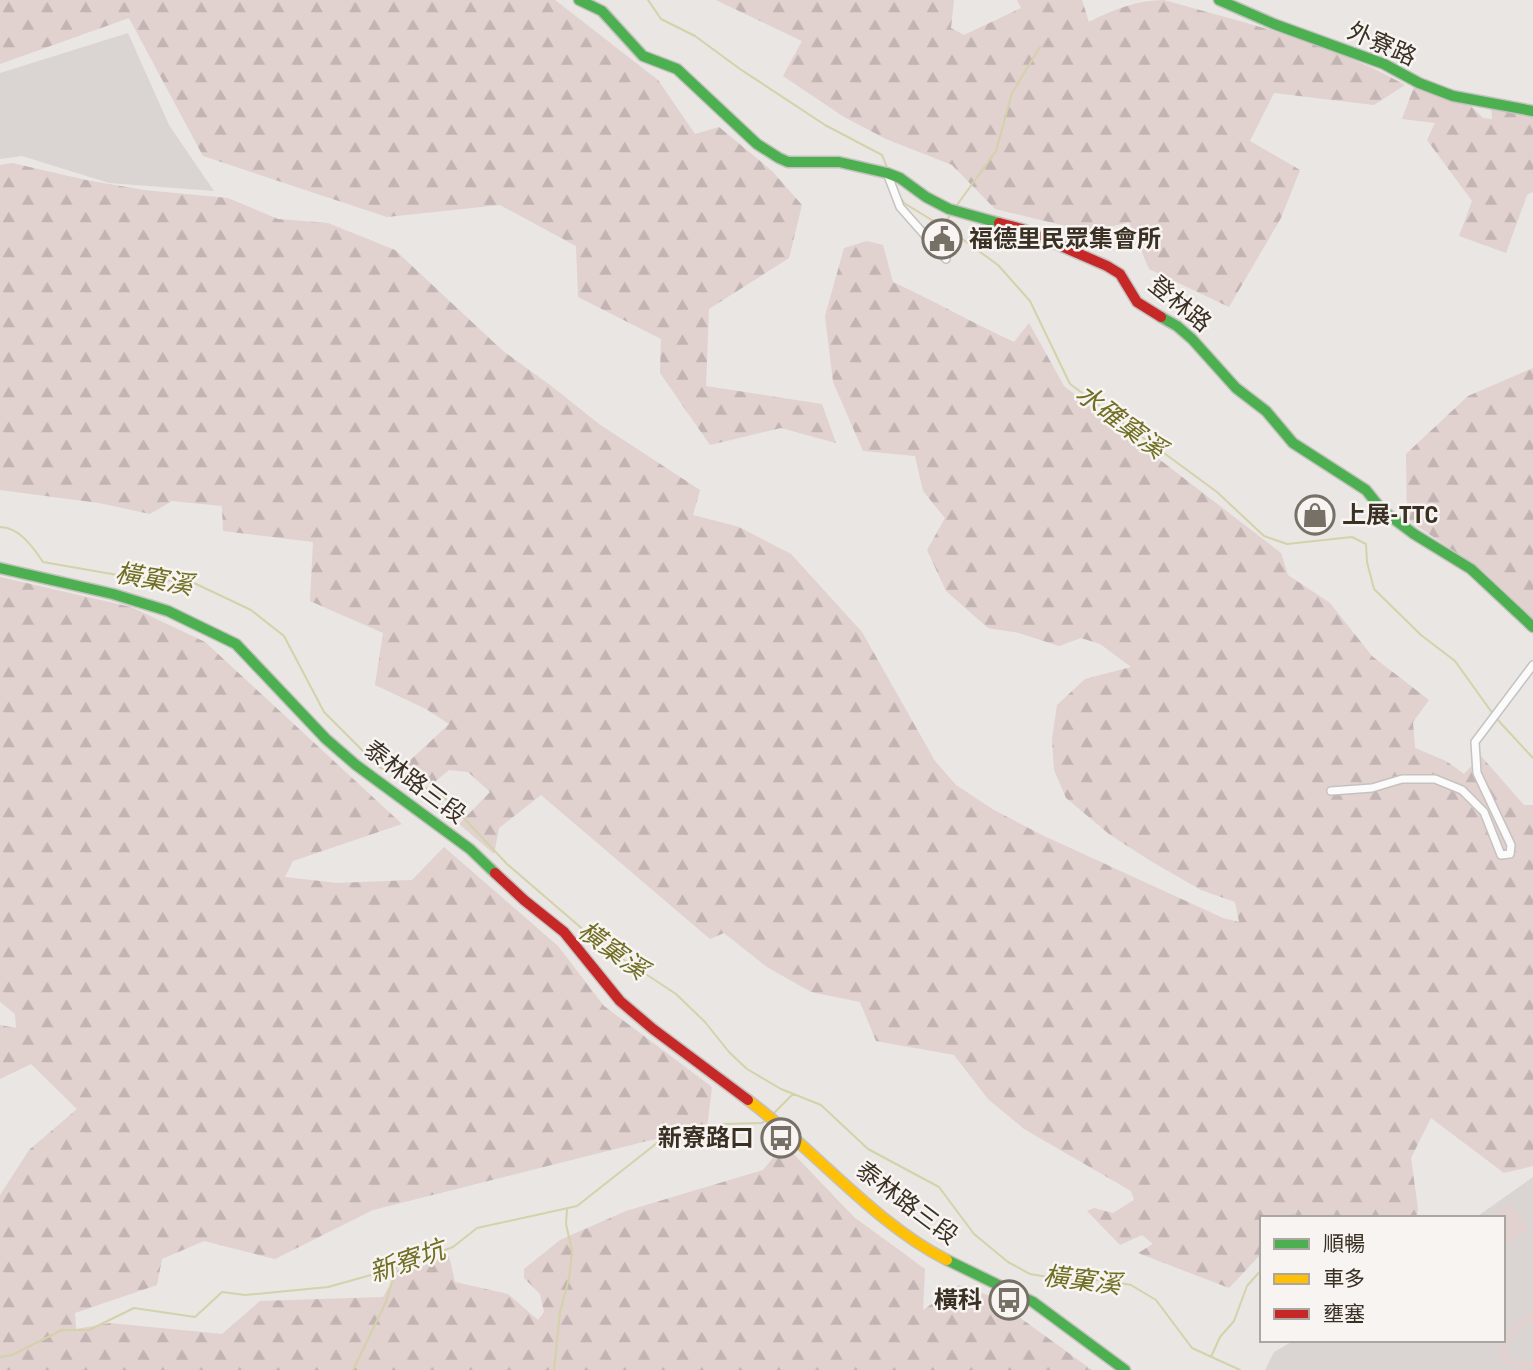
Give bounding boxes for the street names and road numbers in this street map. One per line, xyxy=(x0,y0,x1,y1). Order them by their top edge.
street label: 外寮路 xyxy=(1343,17,1421,71)
street label: 登林路 xyxy=(1143,270,1217,338)
street label: 泰林路三段 xyxy=(359,735,471,829)
street label: 泰林路三段 xyxy=(851,1156,963,1250)

